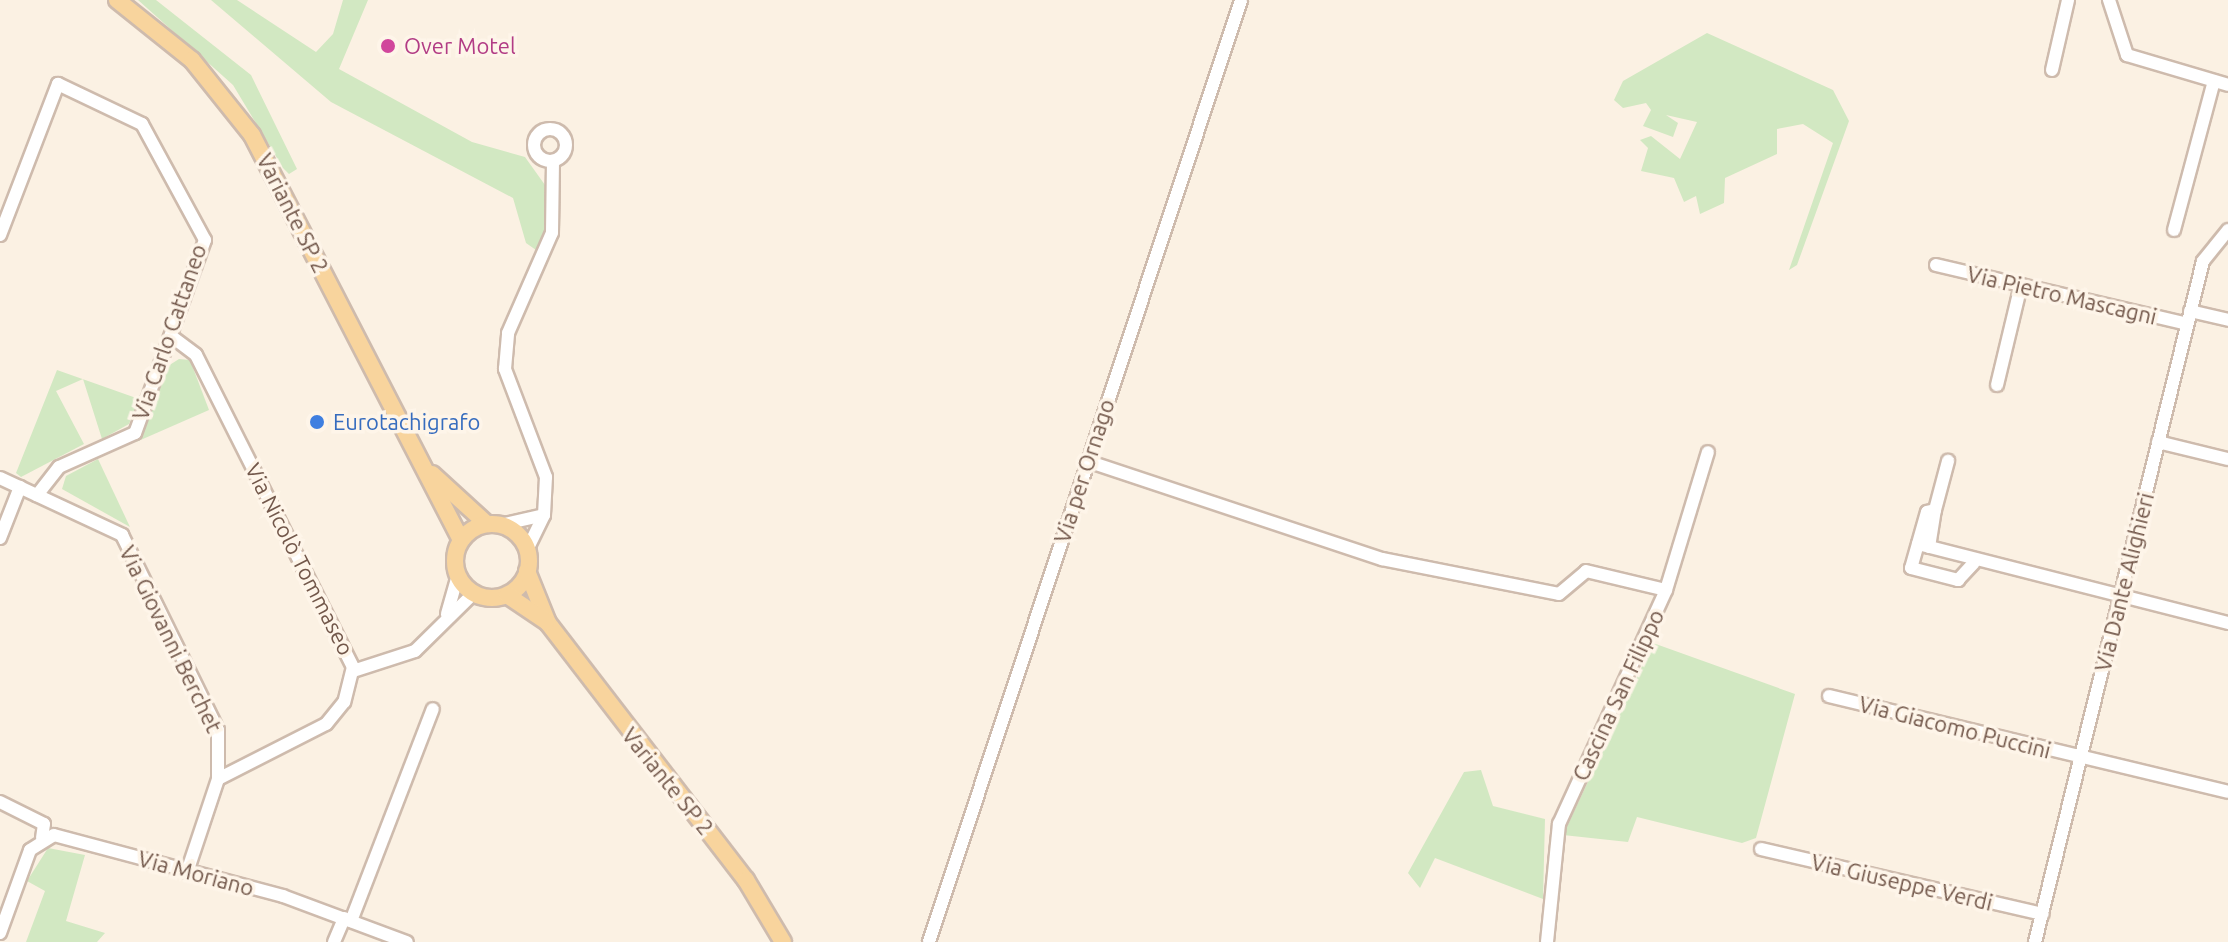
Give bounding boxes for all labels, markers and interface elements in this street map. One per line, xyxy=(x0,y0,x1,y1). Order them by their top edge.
place label: Over Motel xyxy=(404,33,516,59)
marker: Over Motel xyxy=(379,37,397,55)
street label: Variante SP 2 xyxy=(252,149,334,277)
street label: Via Carlo Cattaneo xyxy=(127,241,211,423)
street label: Via Pietro Mascagni xyxy=(1965,260,2159,330)
street label: Via per Ornago xyxy=(1048,396,1120,546)
place label: Eurotachigrafo xyxy=(333,409,480,435)
marker: Eurotachigrafo xyxy=(308,413,326,431)
street label: Via Nicolò Tommaseo xyxy=(240,459,360,659)
street label: Via Dante Alighieri xyxy=(2089,490,2159,674)
street label: Via Giovanni Berchet xyxy=(114,541,228,737)
street label: Cascina San Filippo xyxy=(1567,605,1669,785)
street label: Via Giacomo Puccini xyxy=(1856,690,2054,764)
street label: Variante SP 2 xyxy=(617,722,719,840)
street label: Via Moriano xyxy=(135,845,257,901)
street label: Via Giuseppe Verdi xyxy=(1809,848,1995,916)

